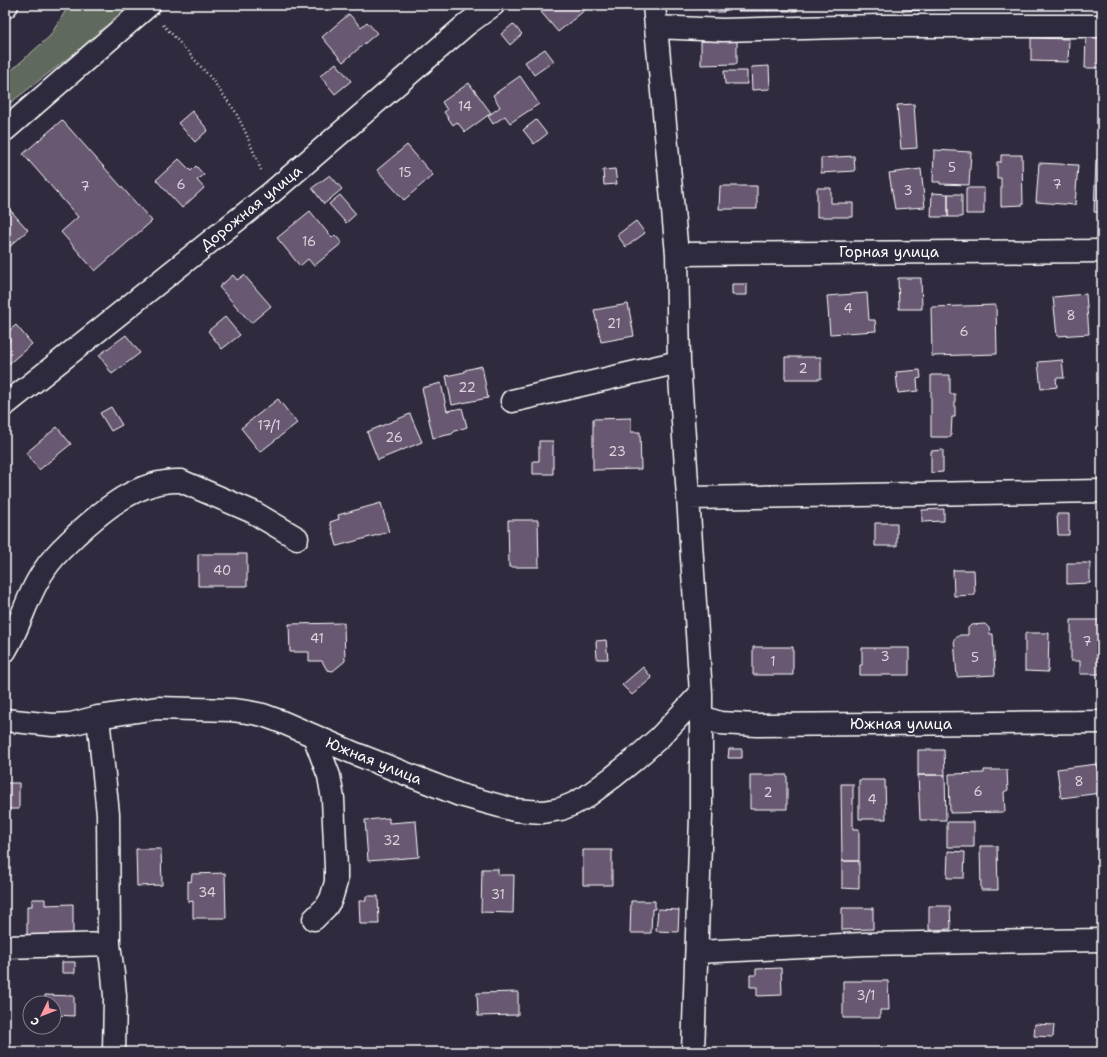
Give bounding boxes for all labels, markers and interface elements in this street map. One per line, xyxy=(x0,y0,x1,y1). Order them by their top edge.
house number: 14 xyxy=(458,98,472,115)
house number: 5 xyxy=(948,159,956,176)
street label: Дорожная улица xyxy=(196,160,307,255)
house number: 15 xyxy=(398,164,412,181)
house number: 6 xyxy=(176,176,186,193)
house number: 7 xyxy=(1052,176,1062,193)
house number: 7 xyxy=(80,178,90,195)
house number: 3 xyxy=(903,182,913,199)
house number: 16 xyxy=(302,233,316,250)
street label: Горная улица xyxy=(839,242,940,262)
house number: 4 xyxy=(843,300,853,317)
house number: 8 xyxy=(1066,307,1076,324)
house number: 21 xyxy=(607,315,621,332)
house number: 6 xyxy=(959,323,969,340)
house number: 2 xyxy=(798,360,808,377)
house number: 22 xyxy=(458,379,476,396)
house number: 17/1 xyxy=(257,417,281,434)
house number: 26 xyxy=(385,429,403,446)
house number: 23 xyxy=(608,443,626,460)
house number: 40 xyxy=(213,562,231,579)
house number: 41 xyxy=(310,630,324,647)
house number: 7 xyxy=(1082,633,1092,650)
house number: 3 xyxy=(880,648,890,665)
house number: 5 xyxy=(971,649,979,666)
house number: 1 xyxy=(770,653,776,670)
street label: Южная улица xyxy=(850,714,953,734)
street label: Южная улица xyxy=(323,733,426,790)
house number: 8 xyxy=(1074,773,1084,790)
house number: 6 xyxy=(973,783,983,800)
house number: 2 xyxy=(763,784,773,801)
house number: 4 xyxy=(867,791,877,808)
house number: 32 xyxy=(383,832,401,849)
house number: 34 xyxy=(198,884,216,901)
house number: 31 xyxy=(491,886,505,903)
house number: 3/1 xyxy=(857,987,875,1004)
north arrow xyxy=(22,995,62,1035)
text: С xyxy=(27,1014,43,1029)

